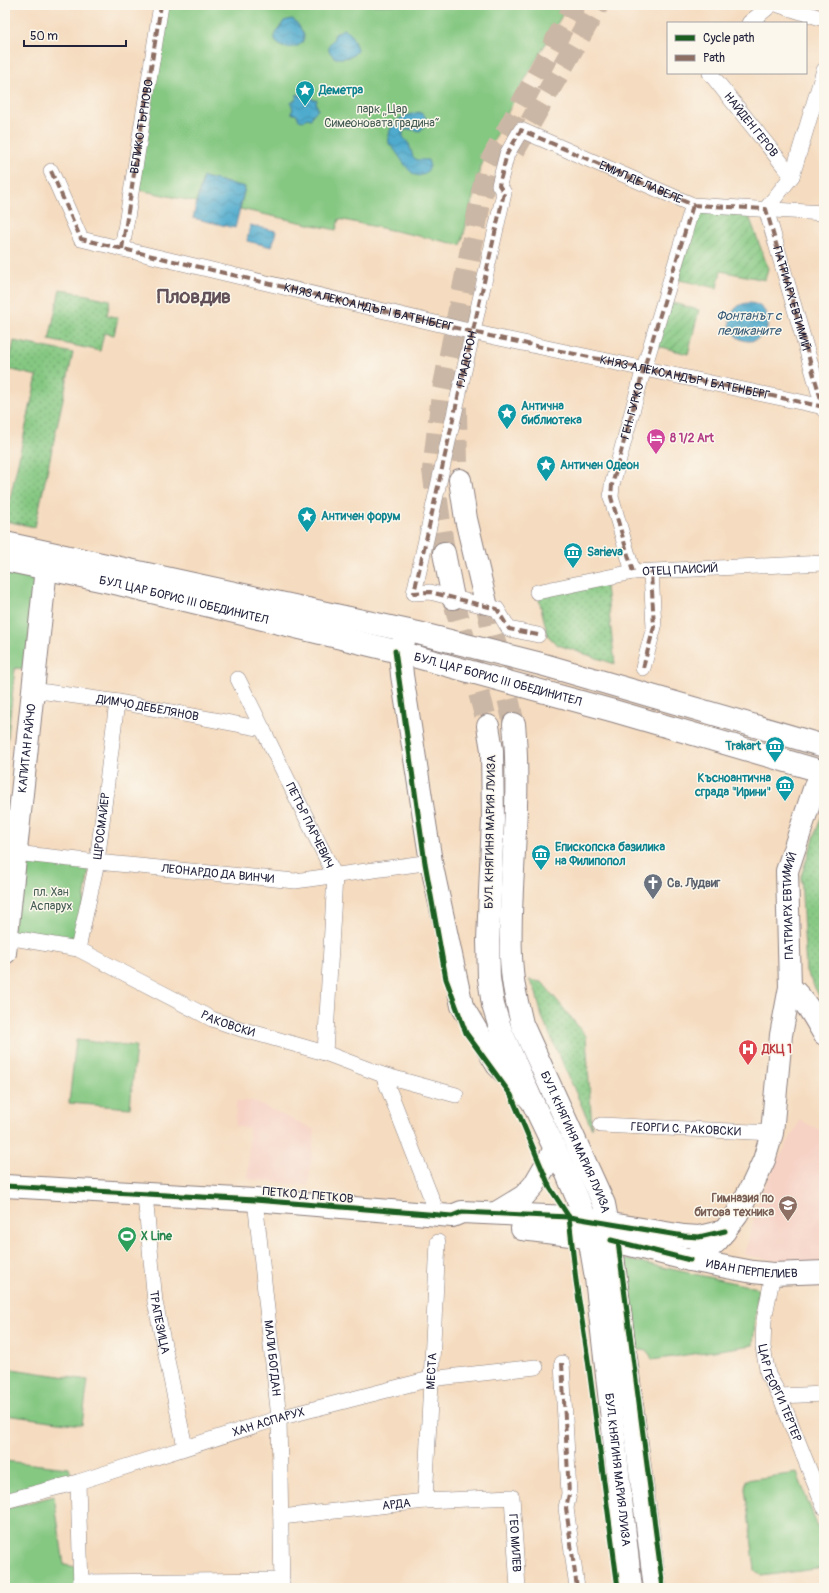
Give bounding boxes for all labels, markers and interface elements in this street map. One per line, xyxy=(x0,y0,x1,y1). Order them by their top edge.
scale bar xyxy=(24,22,126,48)
legend xyxy=(667,22,807,74)
text: 50 m xyxy=(30,29,58,44)
text: Cycle path xyxy=(703,31,755,46)
text: Path xyxy=(703,51,725,66)
street label: ВЕЛИКО ТЪРНОВО xyxy=(127,78,157,175)
place icon: Деметра xyxy=(294,79,316,107)
place label: Деметра xyxy=(318,83,364,98)
street label: НАЙДЕН ГЕРОВ xyxy=(720,90,781,161)
park label: парк „Цар Симеоновата градина“ xyxy=(324,102,440,131)
street label: ЕМИЛ ДЕ ЛАВЕЛЕ xyxy=(597,158,685,207)
street label: ПАТРИАРХ ЕВТИМИЙ xyxy=(769,245,813,352)
street label: КНЯЗ АЛЕКСАНДЪР I БАТЕНБЕРГ xyxy=(282,280,455,335)
district label: Пловдив xyxy=(157,284,231,309)
water label: Фонтанът с пеликаните xyxy=(716,308,783,339)
street label: ГЛАДСТОН xyxy=(454,329,481,389)
street label: КНЯЗ АЛЕКСАНДЪР I БАТЕНБЕРГ xyxy=(598,353,772,403)
street label: ГЕН. ГУРКО xyxy=(618,381,648,441)
place label: Антична библиотека xyxy=(521,399,582,428)
place icon: Антична библиотека xyxy=(496,402,518,430)
hotel icon: 8 1/2 Art xyxy=(645,427,667,455)
place label: 8 1/2 Art xyxy=(670,431,715,446)
place icon: Античен Одеон xyxy=(535,454,557,482)
place label: Античен Одеон xyxy=(560,458,639,473)
place icon: Античен форум xyxy=(296,505,318,533)
place label: Античен форум xyxy=(321,509,400,524)
museum icon: Sarieva xyxy=(562,541,584,569)
place label: Sarieva xyxy=(587,545,623,560)
street label: ОТЕЦ ПАИСИЙ xyxy=(642,561,718,580)
street label: БУЛ. ЦАР БОРИС III ОБЕДИНИТЕЛ xyxy=(98,573,270,628)
street label: БУЛ. ЦАР БОРИС III ОБЕДИНИТЕЛ xyxy=(412,650,584,710)
street label: ДИМЧО ДЕБЕЛЯНОВ xyxy=(95,692,200,725)
street label: КАПИТАН РАЙЧО xyxy=(15,702,40,794)
museum icon: Trakart xyxy=(764,735,786,763)
place label: Trakart xyxy=(724,739,762,754)
street label: БУЛ. КНЯГИНЯ МАРИЯ ЛУИЗА xyxy=(482,755,499,909)
place label: Късноантична сграда "Ирини" xyxy=(694,771,771,800)
museum icon: Късноантична сграда "Ирини" xyxy=(774,774,796,802)
street label: ПЕТЪР ПАРЧЕВИЧ xyxy=(282,780,337,871)
street label: ЩРОСМАЙЕР xyxy=(90,792,114,861)
place label: Епископска базилика на Филипопол xyxy=(555,840,665,869)
museum icon: Епископска базилика на Филипопол xyxy=(530,843,552,871)
street label: ПАТРИАРХ ЕВТИМИЙ xyxy=(779,851,801,960)
street label: ЛЕОНАРДО ДА ВИНЧИ xyxy=(160,861,275,887)
church icon: Св. Лудвиг xyxy=(642,872,664,900)
place label: Св. Лудвиг xyxy=(667,876,721,891)
park label: пл. Хан Аспарух xyxy=(30,885,72,914)
street label: РАКОВСКИ xyxy=(198,1007,257,1041)
hospital icon: ДКЦ 1 xyxy=(737,1038,759,1066)
place label: ДКЦ 1 xyxy=(761,1042,792,1057)
street label: БУЛ. КНЯГИНЯ МАРИЯ ЛУИЗА xyxy=(537,1069,613,1215)
street label: ГЕОРГИ С. РАКОВСКИ xyxy=(630,1119,741,1140)
street label: ПЕТКО Д. ПЕТКОВ xyxy=(262,1184,354,1207)
place label: Гимназия по битова техника xyxy=(694,1191,775,1220)
school or university icon: Гимназия по битова техника xyxy=(777,1194,799,1222)
sports icon: X Line xyxy=(116,1225,138,1253)
place label: X Line xyxy=(141,1229,173,1244)
street label: ИВАН ПЕРПЕЛИЕВ xyxy=(705,1256,798,1282)
street label: ТРАПЕЗИЦА xyxy=(146,1290,173,1356)
street label: МАЛИ БОГДАН xyxy=(260,1319,284,1397)
street label: ЦАР ГЕОРГИ ТЕРТЕР xyxy=(755,1343,804,1444)
street label: МЕСТА xyxy=(424,1352,440,1390)
street label: БУЛ. КНЯГИНЯ МАРИЯ ЛУИЗА xyxy=(601,1392,633,1547)
street label: ХАН АСПАРУХ xyxy=(231,1405,306,1440)
street label: АРДА xyxy=(381,1496,412,1514)
street label: ГЕО МИЛЕВ xyxy=(505,1513,524,1573)

